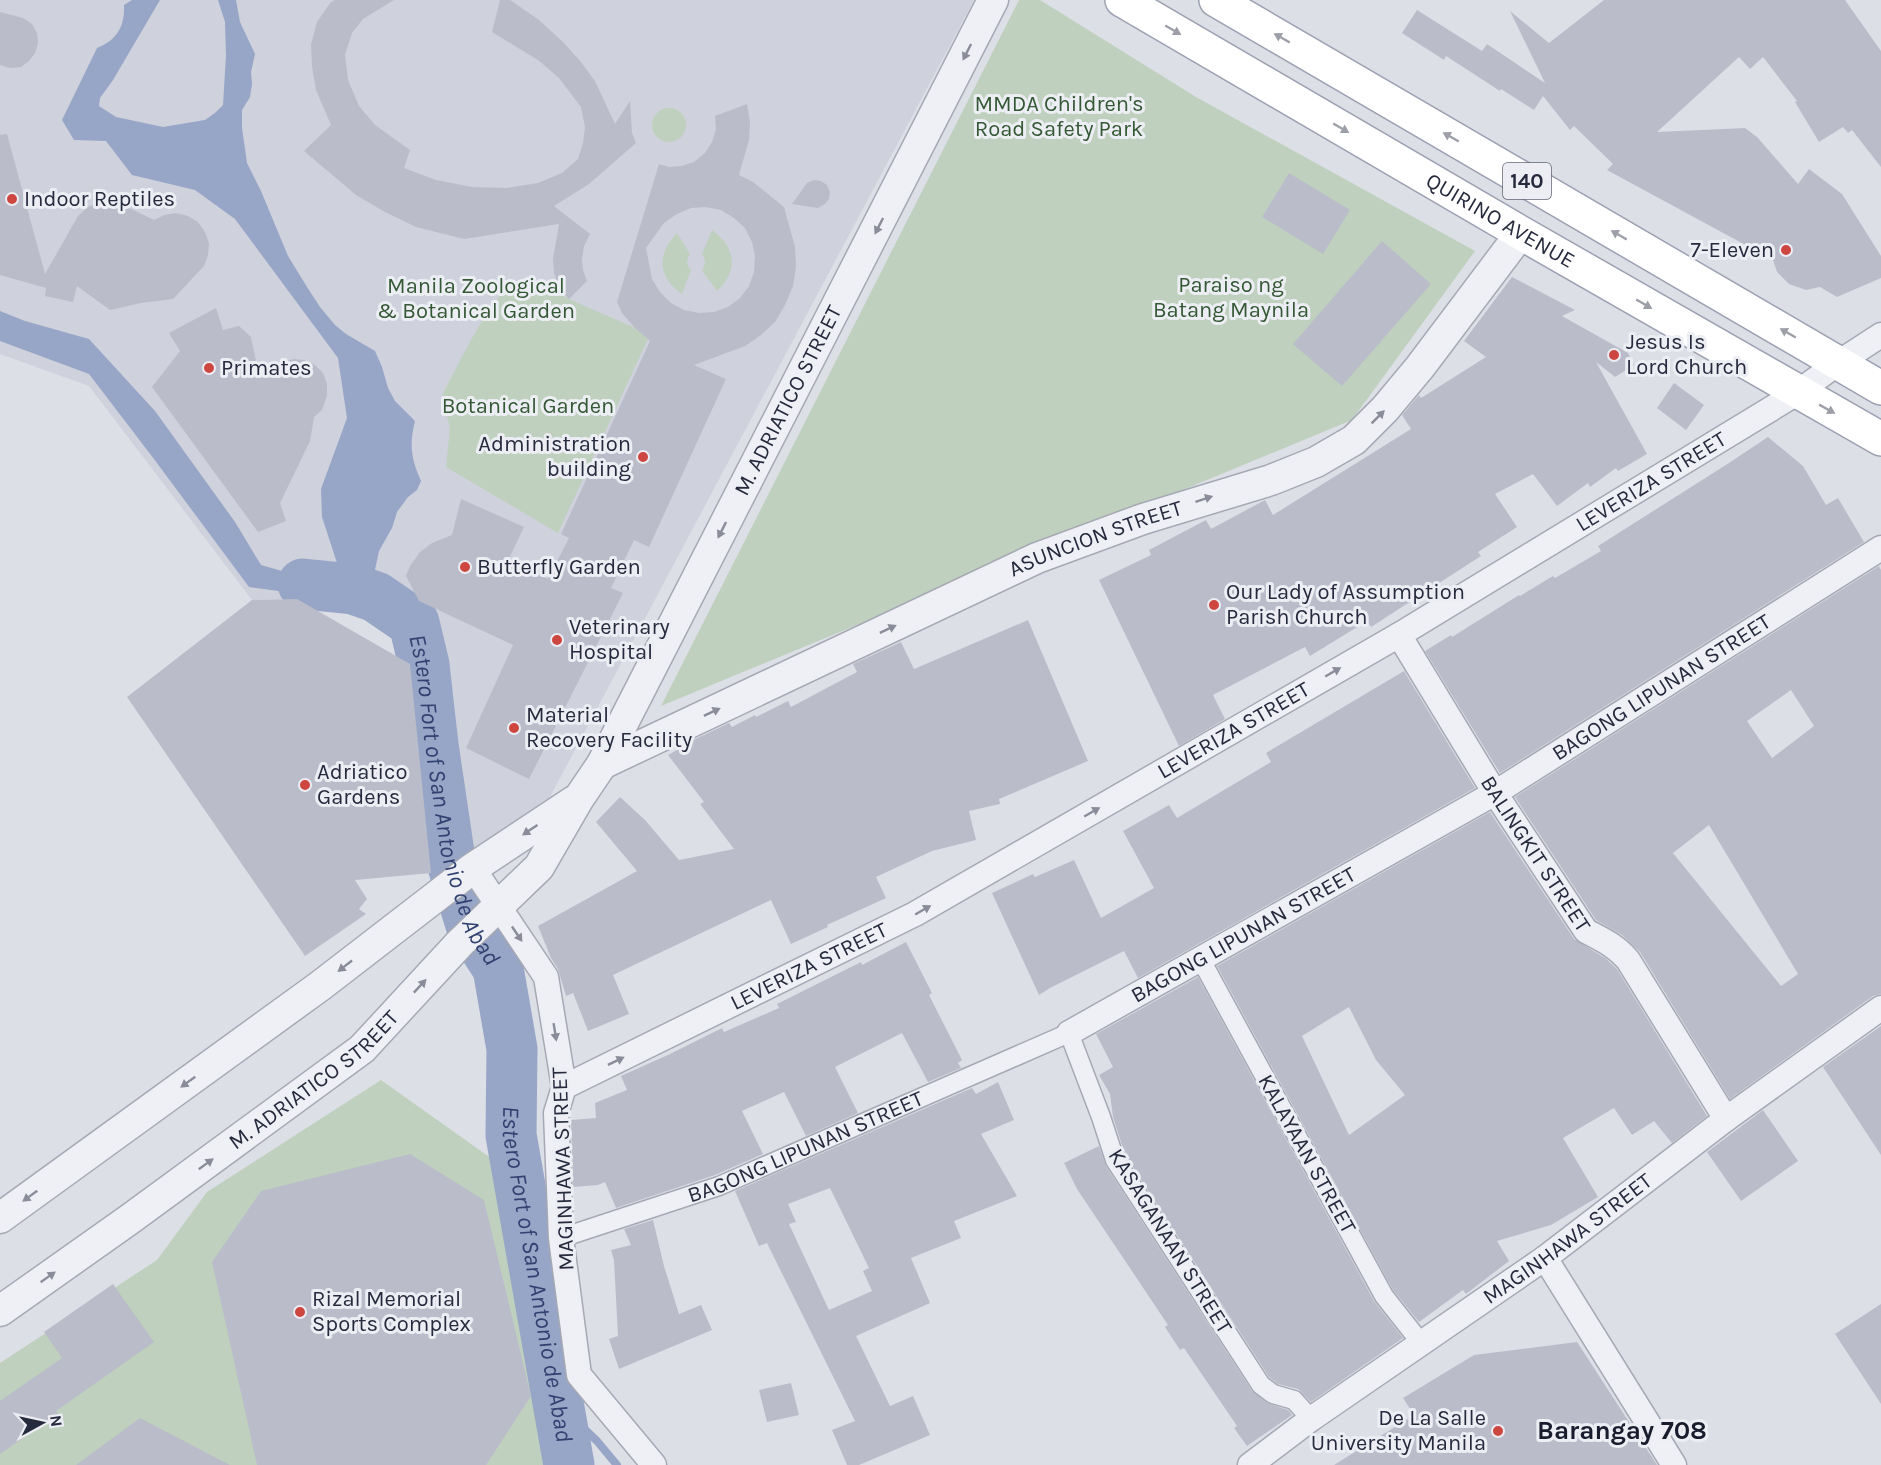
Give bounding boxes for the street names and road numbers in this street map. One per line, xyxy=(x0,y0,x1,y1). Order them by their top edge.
road number: 140 xyxy=(1503,163,1551,199)
street label: QUIRINO AVENUE xyxy=(1421,167,1579,274)
street label: M. ADRIATICO STREET xyxy=(729,301,847,500)
street label: LEVERIZA STREET xyxy=(1571,426,1731,537)
street label: ASUNCION STREET xyxy=(1004,495,1185,583)
street label: BAGONG LIPUNAN STREET xyxy=(1547,608,1775,766)
street label: LEVERIZA STREET xyxy=(1153,676,1314,784)
street label: BALINGKIT STREET xyxy=(1475,771,1596,937)
street label: BAGONG LIPUNAN STREET xyxy=(1126,861,1360,1008)
street label: LEVERIZA STREET xyxy=(726,917,892,1016)
street label: M. ADRIATICO STREET xyxy=(224,1005,404,1155)
street label: MAGINHAWA STREET xyxy=(546,1067,580,1271)
street label: KALAYAAN STREET xyxy=(1252,1070,1362,1238)
street label: BAGONG LIPUNAN STREET xyxy=(684,1085,927,1208)
street label: KASAGANAAN STREET xyxy=(1103,1144,1237,1338)
street label: MAGINHAWA STREET xyxy=(1478,1168,1657,1310)

